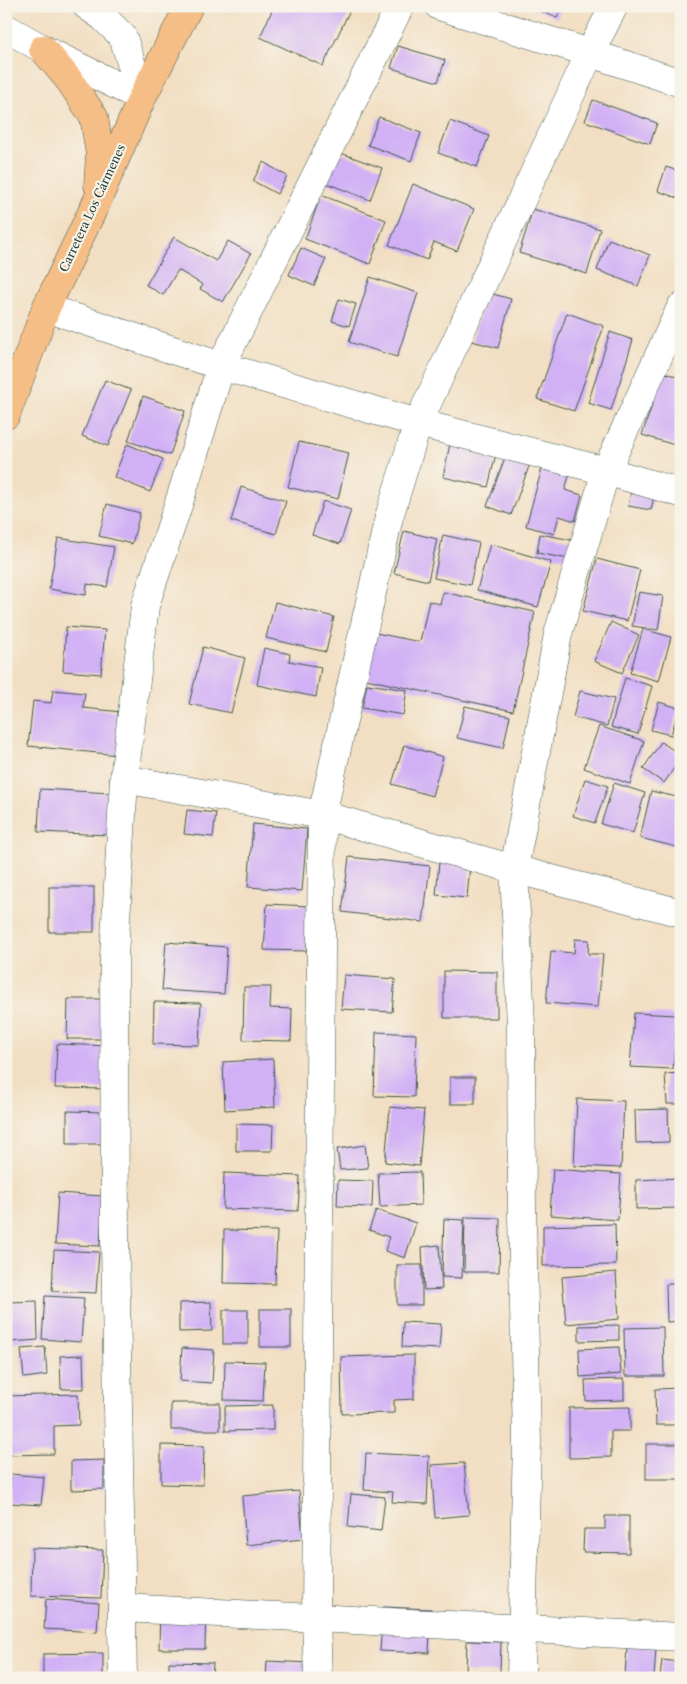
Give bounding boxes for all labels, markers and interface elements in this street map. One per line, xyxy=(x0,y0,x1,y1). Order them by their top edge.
street label: Carretera Los Cármenes xyxy=(56,142,128,274)

